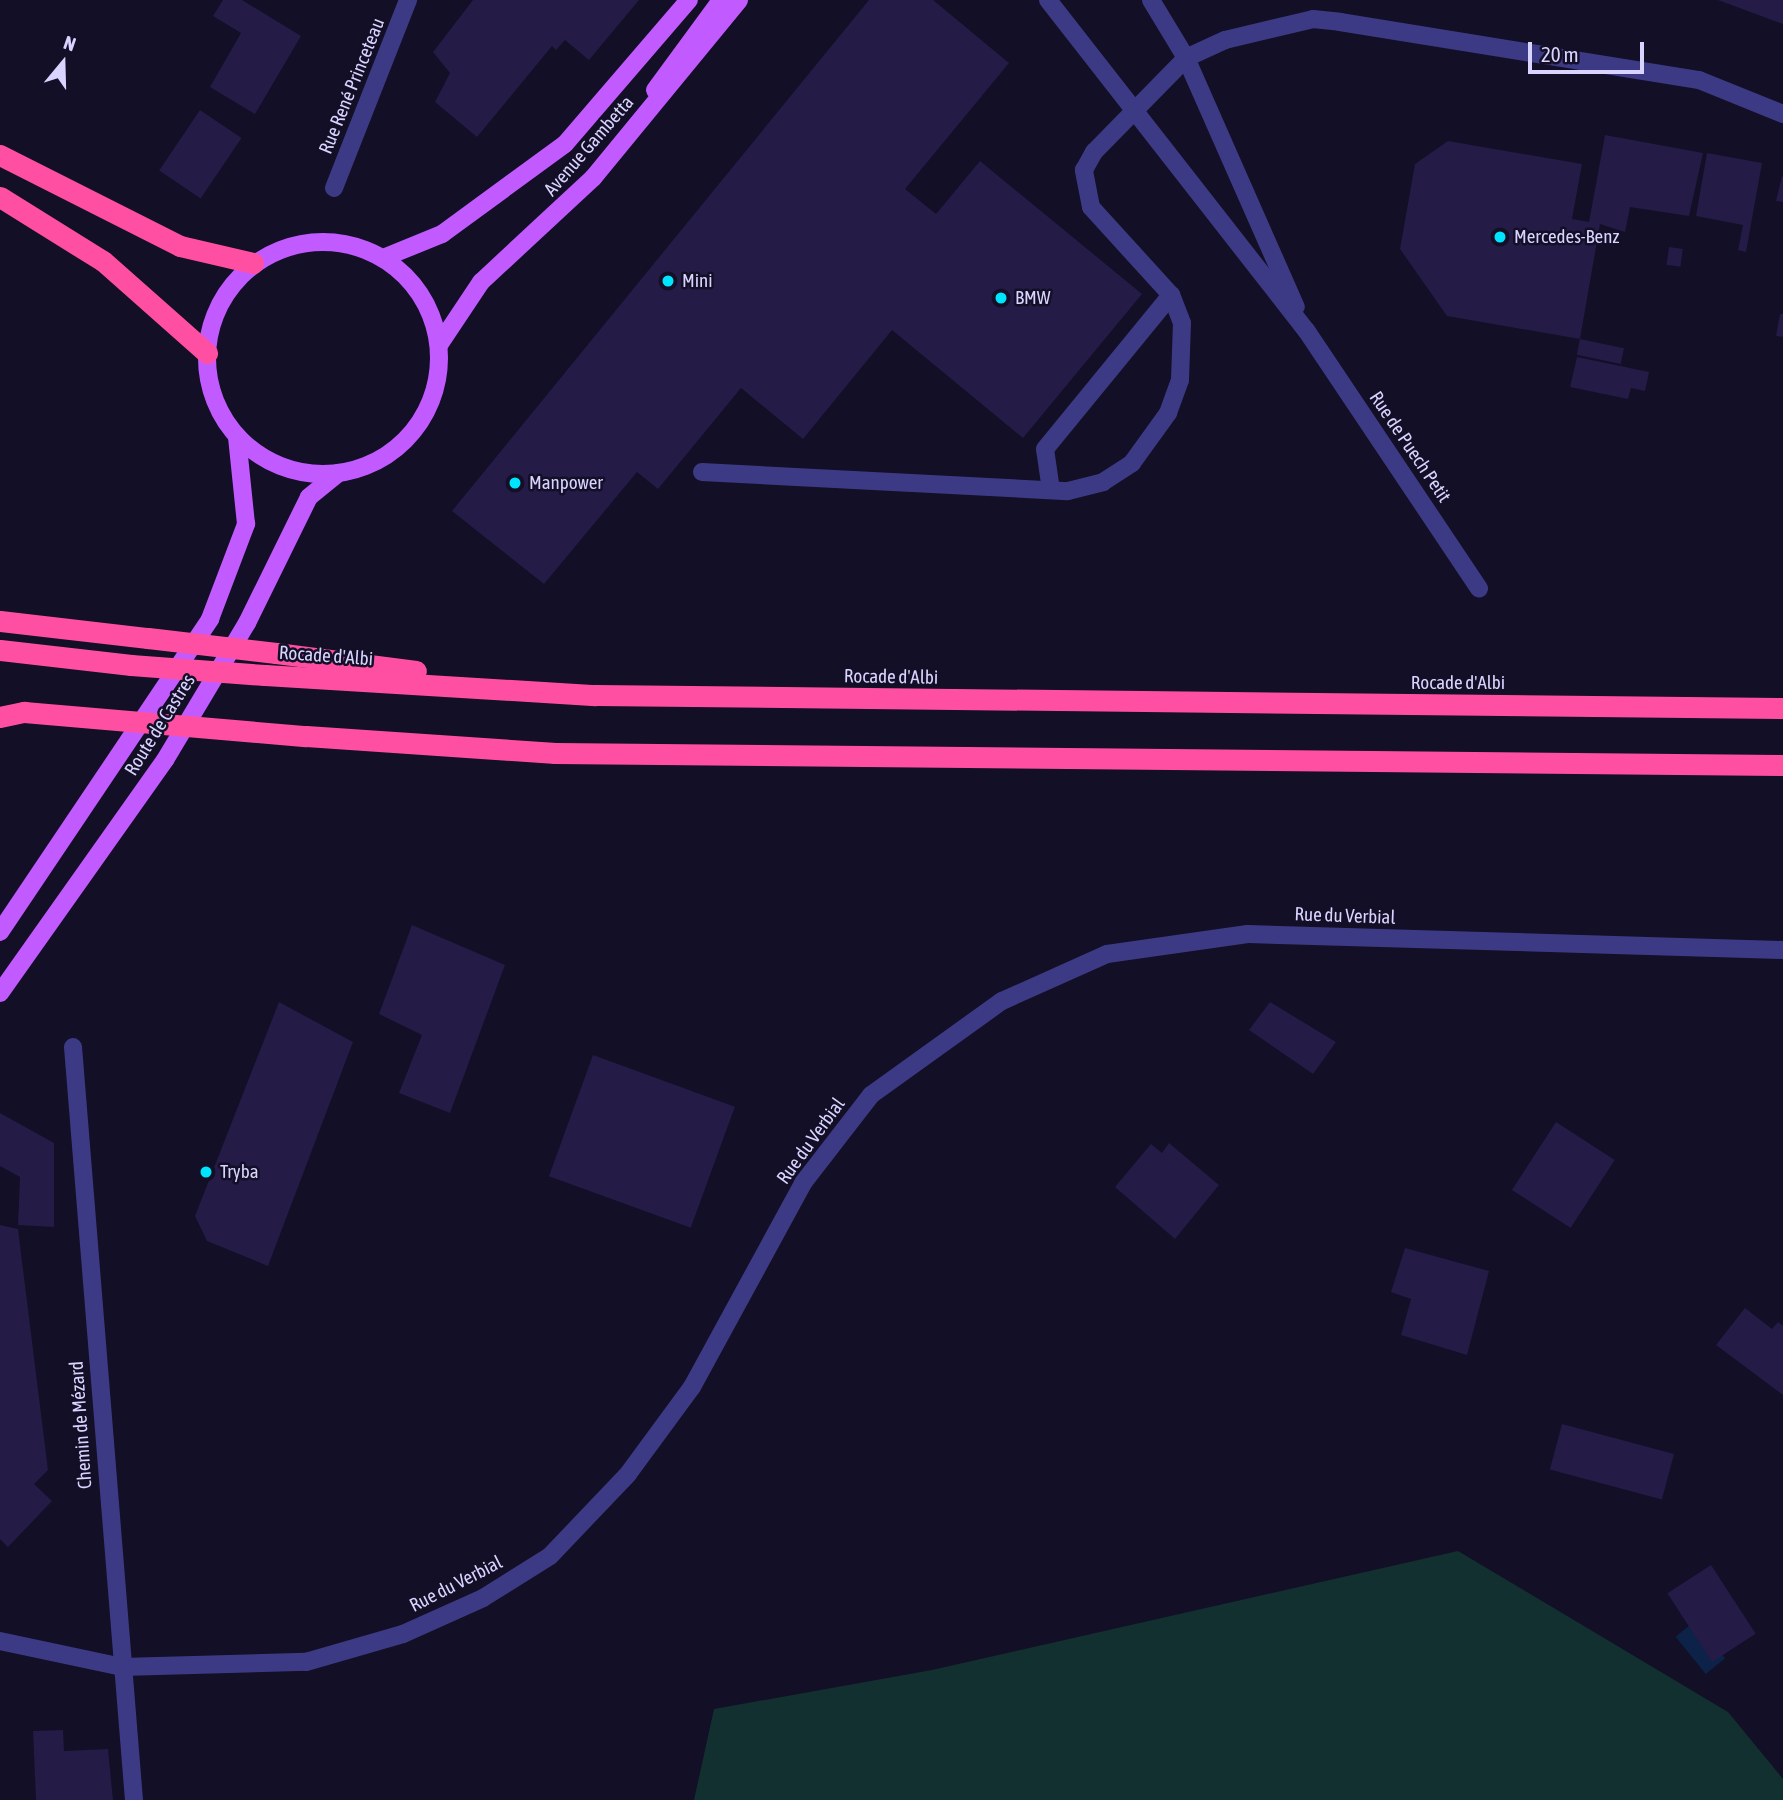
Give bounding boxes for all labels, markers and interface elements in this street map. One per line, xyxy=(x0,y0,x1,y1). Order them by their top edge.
street label: Rue René Princeteau xyxy=(314,15,390,157)
north arrow xyxy=(28,28,98,98)
scale bar xyxy=(1531,28,1646,72)
text: N xyxy=(61,31,79,55)
text: 20 m xyxy=(1541,42,1579,66)
street label: Avenue Gambetta xyxy=(539,91,639,201)
place label: Mercedes-Benz xyxy=(1514,226,1619,248)
marker: Mercedes-Benz xyxy=(1492,229,1508,245)
place label: Mini xyxy=(682,270,713,292)
marker: Mini xyxy=(660,273,676,289)
place label: BMW xyxy=(1015,287,1051,309)
marker: BMW xyxy=(993,290,1009,306)
street label: Rue de Puech Petit xyxy=(1364,387,1456,507)
place label: Manpower xyxy=(529,472,603,494)
marker: Manpower xyxy=(507,475,523,491)
street label: Rocade d'Albi xyxy=(278,641,374,671)
street label: Rocade d'Albi xyxy=(844,665,938,689)
street label: Route de Castres xyxy=(120,670,200,780)
street label: Rocade d'Albi xyxy=(1411,672,1505,694)
street label: Rue du Verbial xyxy=(1294,903,1396,929)
street label: Rue du Verbial xyxy=(772,1093,850,1189)
place label: Tryba xyxy=(220,1161,258,1183)
marker: Tryba xyxy=(198,1164,214,1180)
street label: Chemin de Mézard xyxy=(65,1360,97,1490)
street label: Rue du Verbial xyxy=(406,1551,506,1617)

